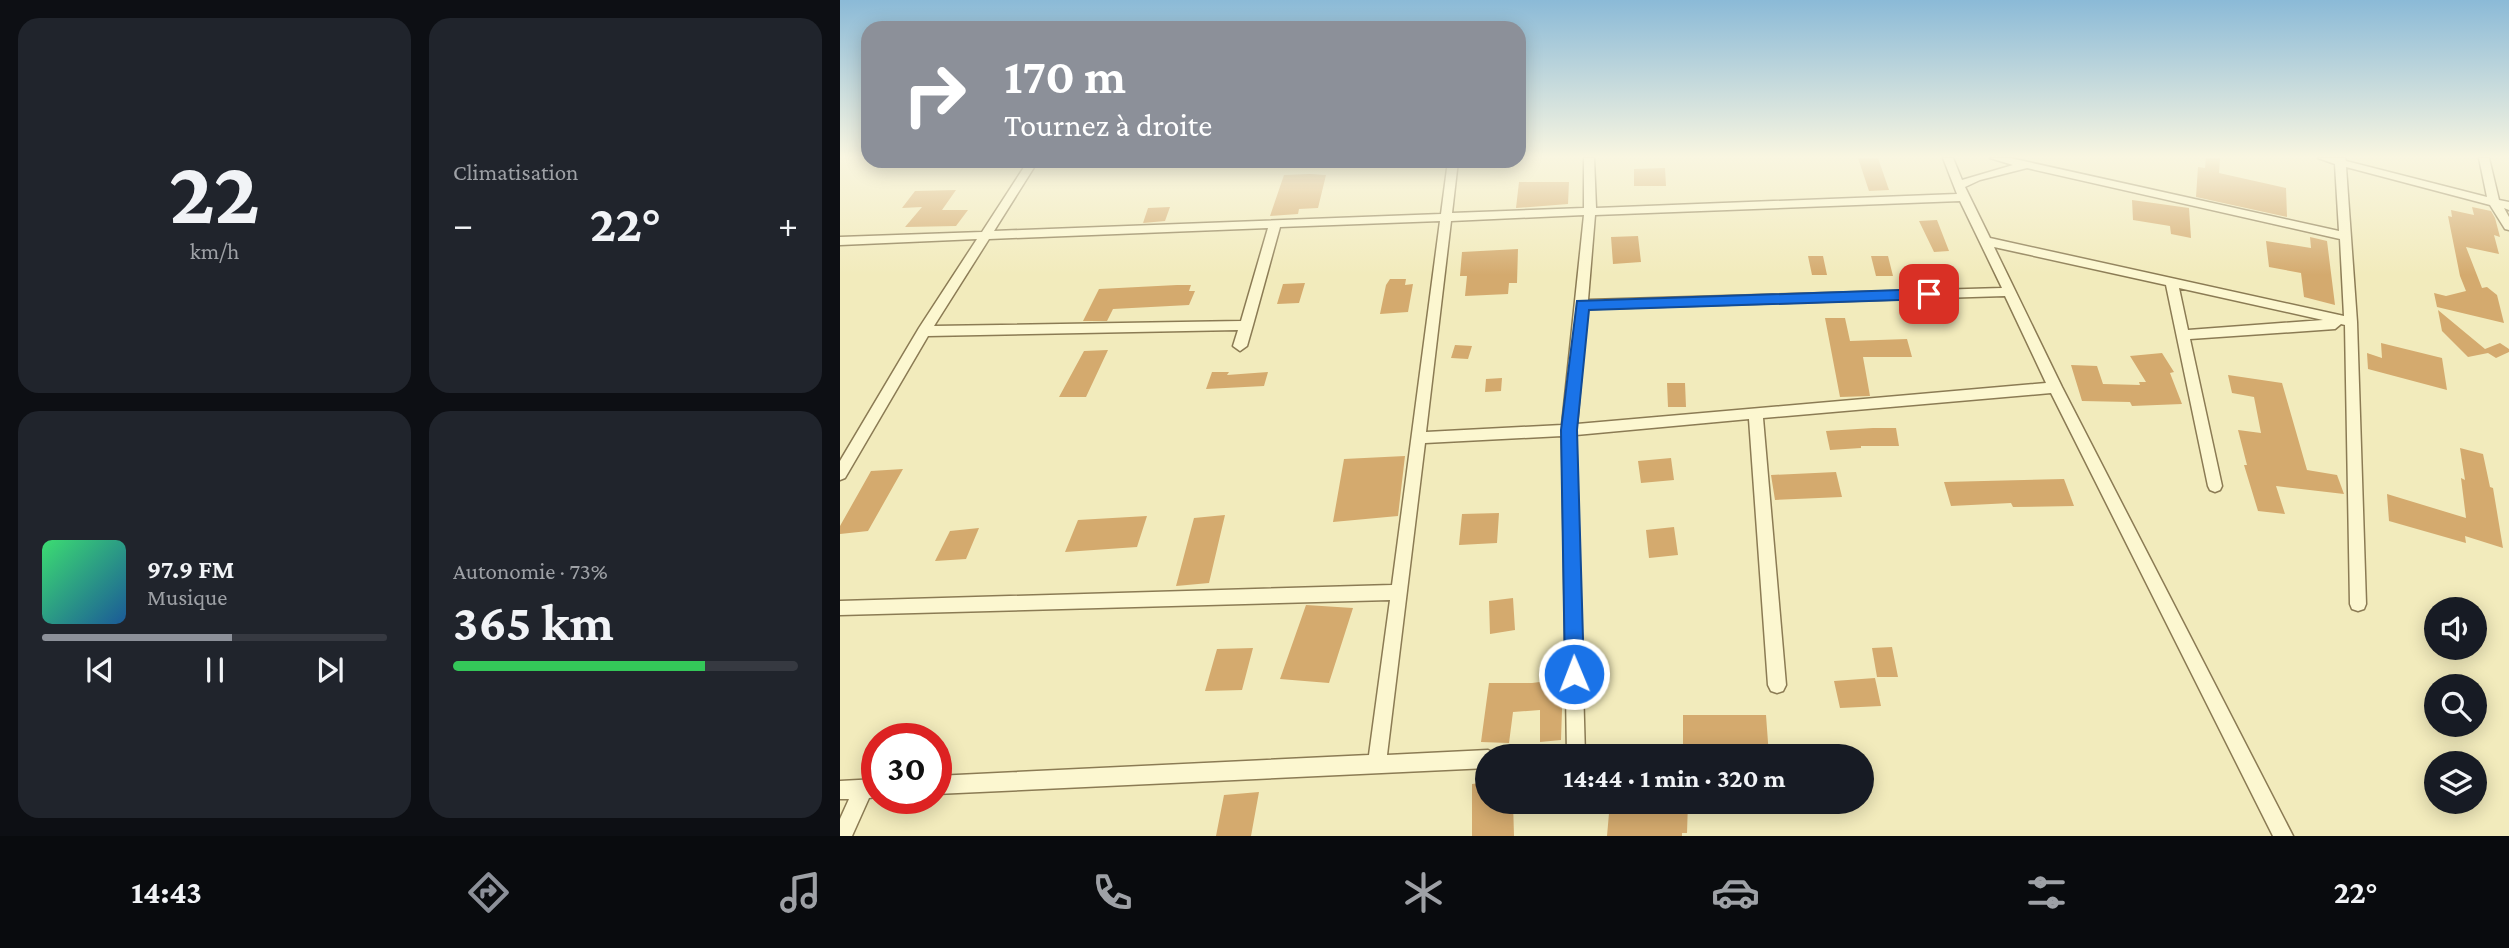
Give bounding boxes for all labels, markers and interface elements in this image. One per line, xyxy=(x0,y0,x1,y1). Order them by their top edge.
icon: right xyxy=(889,49,980,140)
text: 170 m xyxy=(1004,49,1126,104)
text: Tournez à droite xyxy=(1004,107,1212,143)
text: 22 xyxy=(169,141,260,243)
text: Climatisation xyxy=(453,159,578,185)
text: 22° xyxy=(590,194,661,252)
text: − xyxy=(453,203,473,245)
text: + xyxy=(778,203,798,245)
text: km/h xyxy=(190,238,239,264)
pin xyxy=(1899,264,1959,324)
icon: arrive xyxy=(1910,275,1948,313)
text: 97.9 FM xyxy=(147,555,235,584)
text: Autonomie · 73% xyxy=(453,558,608,584)
text: Musique xyxy=(147,584,227,610)
text: 365 km xyxy=(453,593,614,651)
map controls xyxy=(2424,597,2487,814)
button: sound xyxy=(2424,597,2487,660)
position arrow xyxy=(1537,637,1611,711)
icon: previous xyxy=(81,651,119,689)
icon: pause xyxy=(196,651,234,689)
icon: next xyxy=(311,651,349,689)
button: search xyxy=(2424,674,2487,737)
speed limit sign: 30 xyxy=(861,723,952,814)
button: layers xyxy=(2424,751,2487,814)
text: 14:44 · 1 min · 320 m xyxy=(1564,764,1785,793)
icon: directions xyxy=(464,868,513,917)
icon: music xyxy=(776,868,825,917)
icon: phone xyxy=(1088,868,1137,917)
icon: climate xyxy=(1399,868,1448,917)
icon: car xyxy=(1711,868,1760,917)
icon: filters xyxy=(2022,868,2071,917)
text: 14:43 xyxy=(131,874,202,910)
text: 22° xyxy=(2334,874,2378,910)

